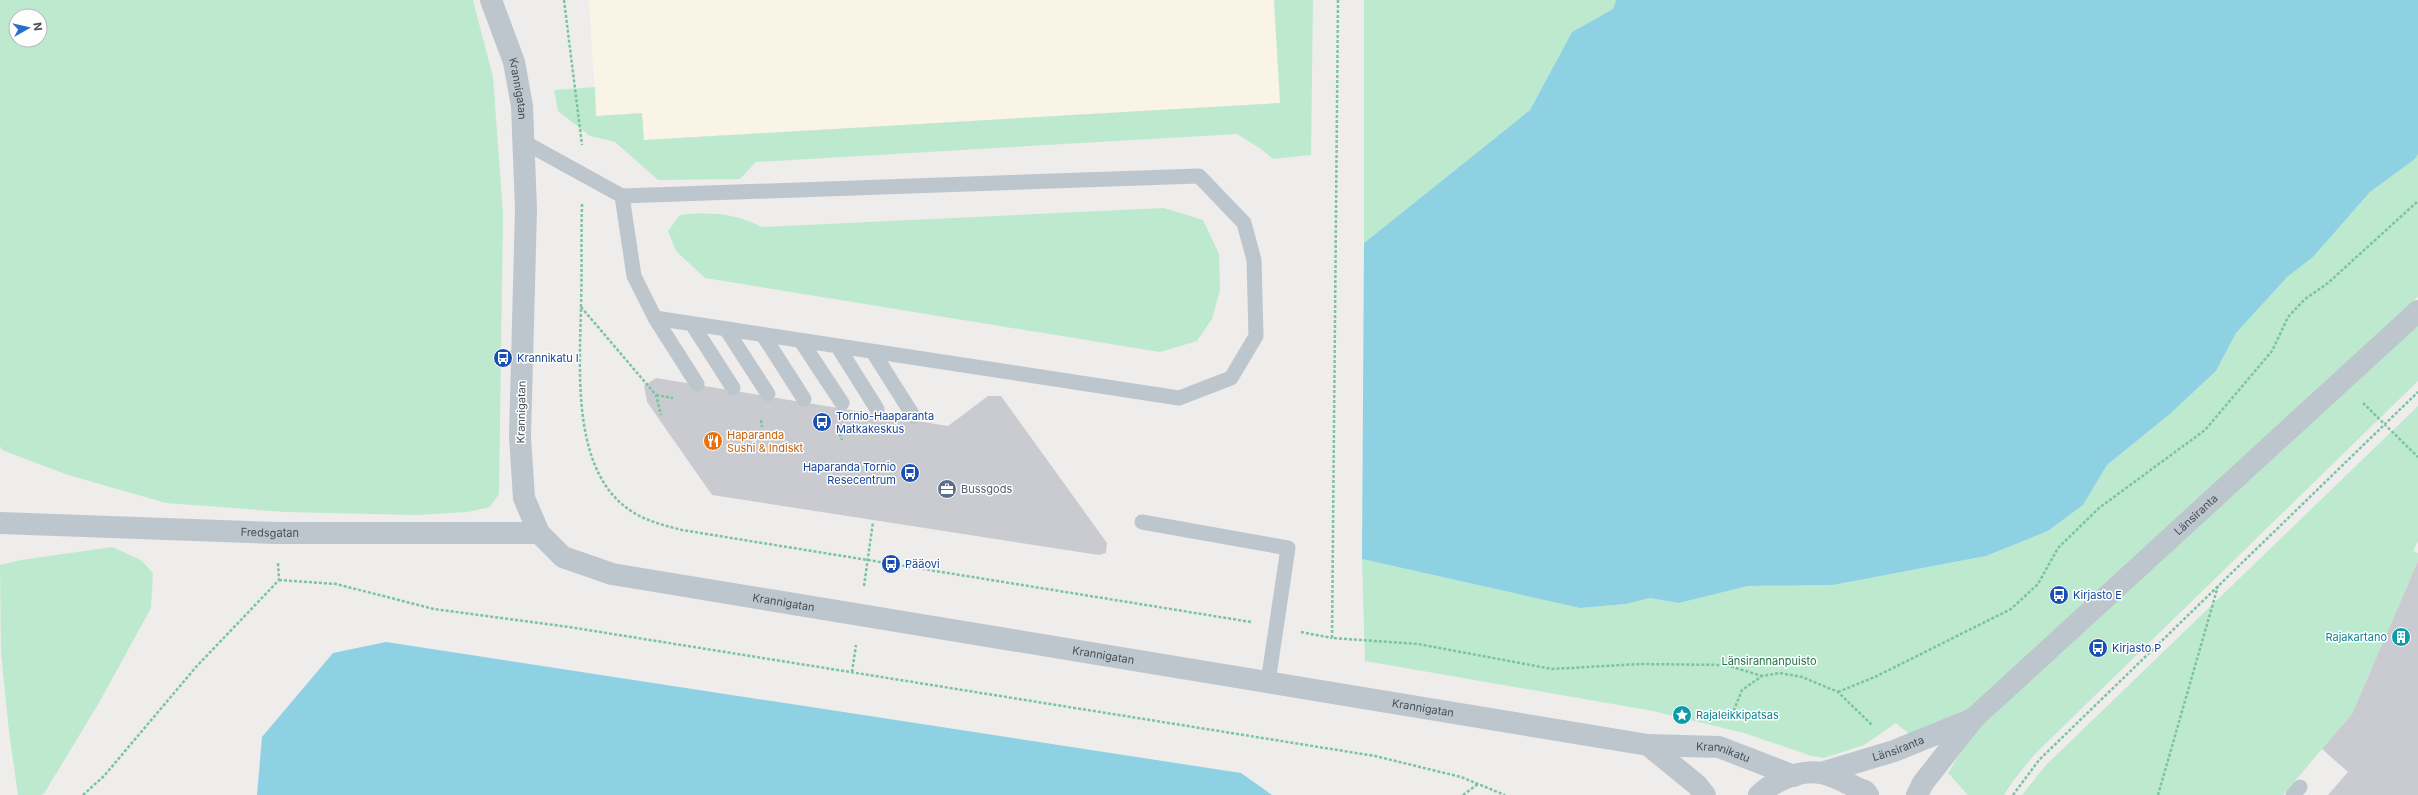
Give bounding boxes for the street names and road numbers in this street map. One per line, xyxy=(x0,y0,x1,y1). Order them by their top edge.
street label: Krannigatan xyxy=(506,55,530,120)
street label: Krannigatan xyxy=(513,381,529,443)
street label: Länsiranta xyxy=(2171,491,2221,538)
street label: Fredsgatan xyxy=(240,525,299,540)
street label: Krannigatan xyxy=(752,590,816,614)
street label: Krannigatan xyxy=(1071,643,1135,667)
street label: Krannigatan xyxy=(1391,696,1455,720)
street label: Länsiranta xyxy=(1871,733,1926,764)
street label: Krannikatu xyxy=(1696,739,1752,765)

